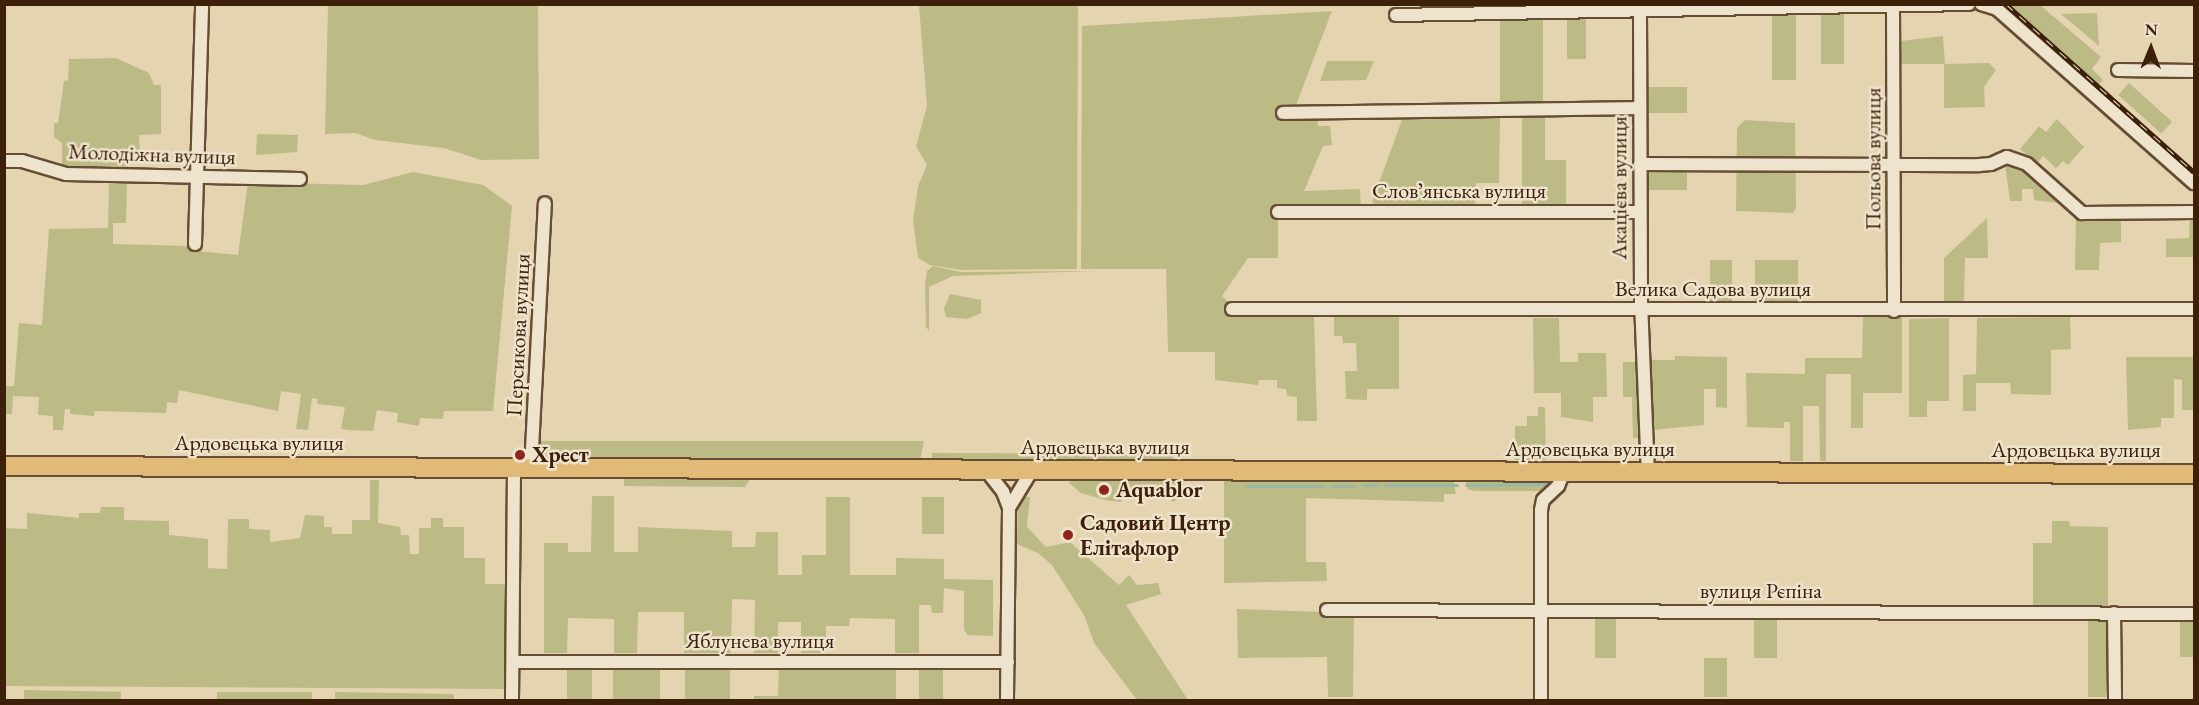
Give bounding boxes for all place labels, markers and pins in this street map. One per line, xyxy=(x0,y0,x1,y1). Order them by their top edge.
place label: Хрест xyxy=(532,442,589,468)
marker: Хрест xyxy=(513,448,527,462)
place label: Aquablor xyxy=(1116,477,1203,503)
marker: Aquablor xyxy=(1097,483,1111,497)
place label: Садовий Центр Елітафлор xyxy=(1080,509,1230,560)
marker: Садовий Центр Елітафлор xyxy=(1061,528,1075,542)

